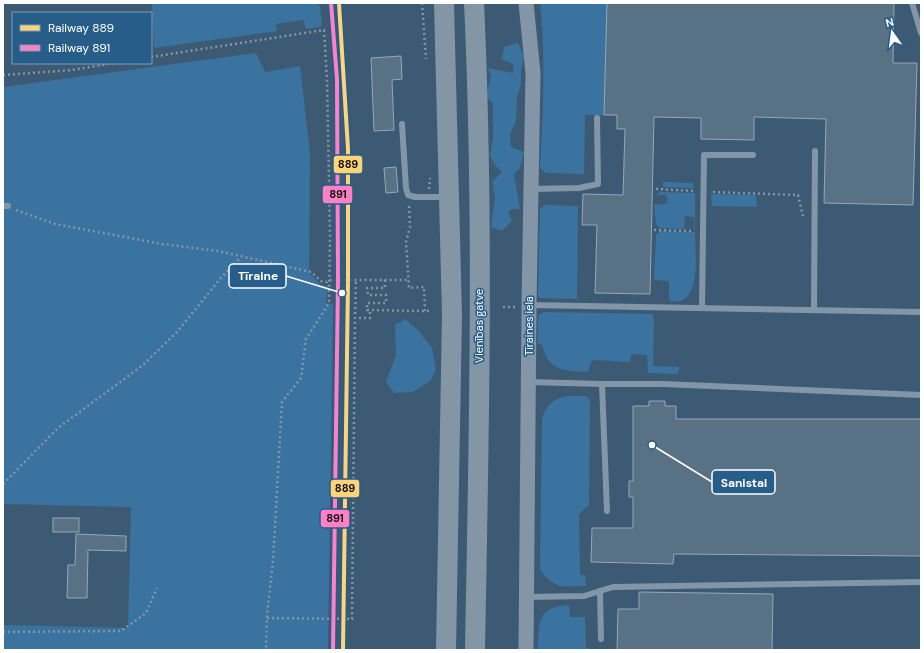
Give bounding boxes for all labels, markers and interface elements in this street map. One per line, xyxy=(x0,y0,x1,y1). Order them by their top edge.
legend xyxy=(12,12,152,64)
north arrow xyxy=(872,12,912,52)
text: N xyxy=(884,15,895,30)
text: Railway 889 xyxy=(48,20,114,36)
text: Railway 891 xyxy=(48,40,110,56)
line badge: 889 xyxy=(333,155,363,174)
text: 889 xyxy=(338,157,358,171)
line badge: 891 xyxy=(322,185,353,204)
text: 891 xyxy=(329,187,347,201)
callout: Tīraine xyxy=(229,264,286,288)
text: Tīraine xyxy=(238,268,278,284)
street label: Vienības gatve xyxy=(472,289,486,363)
street label: Tīraines iela xyxy=(522,296,536,356)
callout: Sanistal xyxy=(712,470,775,494)
text: Sanistal xyxy=(721,475,767,491)
line badge: 889 xyxy=(330,479,360,498)
text: 889 xyxy=(335,481,355,495)
line badge: 891 xyxy=(320,509,350,528)
text: 891 xyxy=(326,511,344,525)

